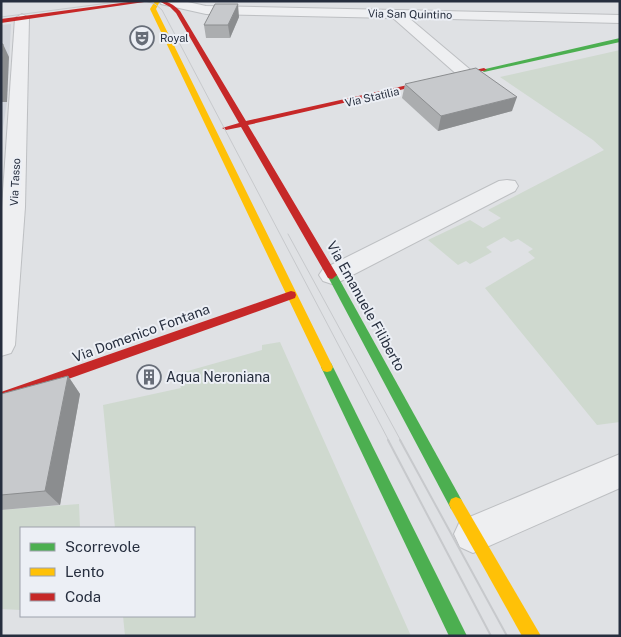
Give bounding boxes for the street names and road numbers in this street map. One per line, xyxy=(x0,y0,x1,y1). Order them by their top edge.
street label: Via San Quintino xyxy=(368,7,452,21)
street label: Via Statilia xyxy=(344,85,400,109)
street label: Via Tasso xyxy=(8,158,22,206)
street label: Via Emanuele Filiberto xyxy=(324,238,408,374)
street label: Via Domenico Fontana xyxy=(70,301,212,365)

